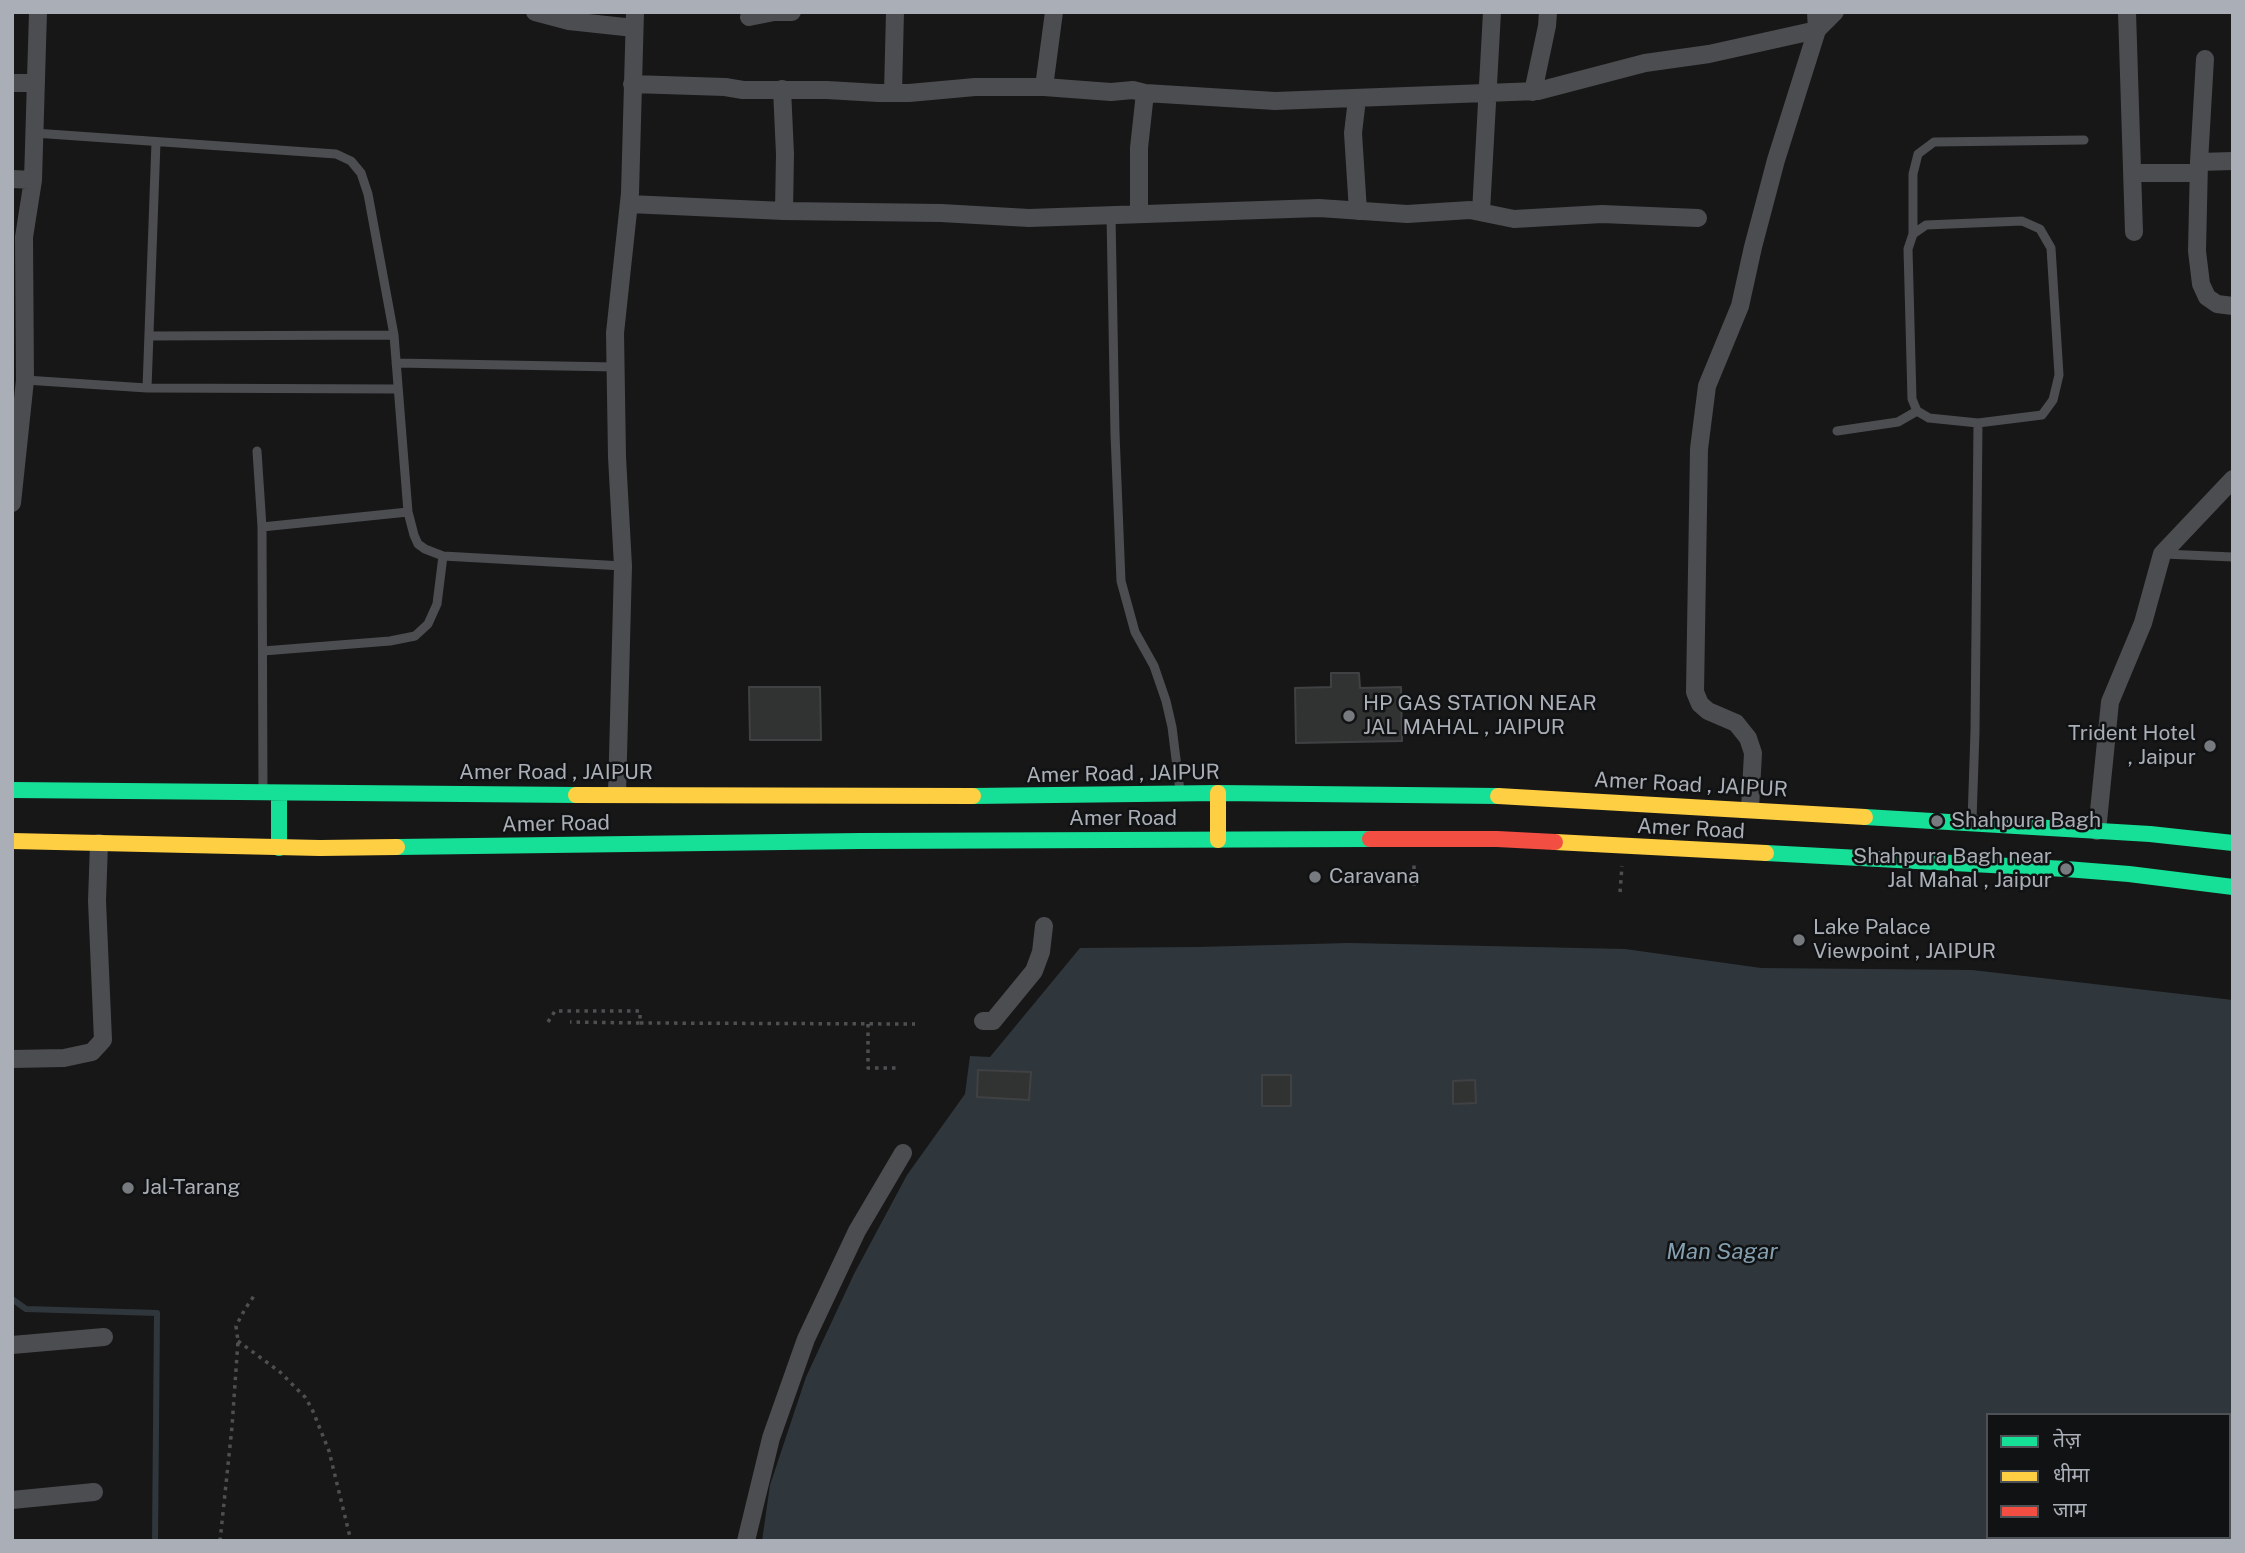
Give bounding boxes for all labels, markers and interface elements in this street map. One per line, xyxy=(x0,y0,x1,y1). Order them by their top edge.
place label: HP GAS STATION NEAR JAL MAHAL , JAIPUR xyxy=(1363,691,1597,741)
marker: HP GAS STATION NEAR JAL MAHAL , JAIPUR xyxy=(1341,708,1357,724)
place label: Trident Hotel , Jaipur xyxy=(2068,721,2196,771)
marker: Trident Hotel , Jaipur xyxy=(2202,738,2218,754)
street label: Amer Road , JAIPUR xyxy=(459,760,653,786)
street label: Amer Road , JAIPUR xyxy=(1026,760,1220,788)
street label: Amer Road , JAIPUR xyxy=(1594,767,1788,803)
street label: Amer Road xyxy=(1069,806,1177,832)
place label: Shahpura Bagh xyxy=(1951,808,2101,834)
street label: Amer Road xyxy=(502,810,610,838)
marker: Shahpura Bagh xyxy=(1929,813,1945,829)
street label: Amer Road xyxy=(1636,814,1746,844)
place label: Shahpura Bagh near Jal Mahal , Jaipur xyxy=(1853,844,2052,894)
marker: Shahpura Bagh near Jal Mahal , Jaipur xyxy=(2058,861,2074,877)
place label: Caravana xyxy=(1329,864,1420,890)
marker: Caravana xyxy=(1307,869,1323,885)
place label: Lake Palace Viewpoint , JAIPUR xyxy=(1813,915,1996,965)
marker: Lake Palace Viewpoint , JAIPUR xyxy=(1791,932,1807,948)
place label: Jal-Tarang xyxy=(142,1175,240,1201)
marker: Jal-Tarang xyxy=(120,1180,136,1196)
water label: Man Sagar xyxy=(1666,1238,1778,1266)
legend xyxy=(1986,1413,2231,1539)
text: तेज़ xyxy=(2053,1427,2081,1452)
text: धीमा xyxy=(2053,1462,2089,1487)
text: जाम xyxy=(2053,1497,2087,1522)

